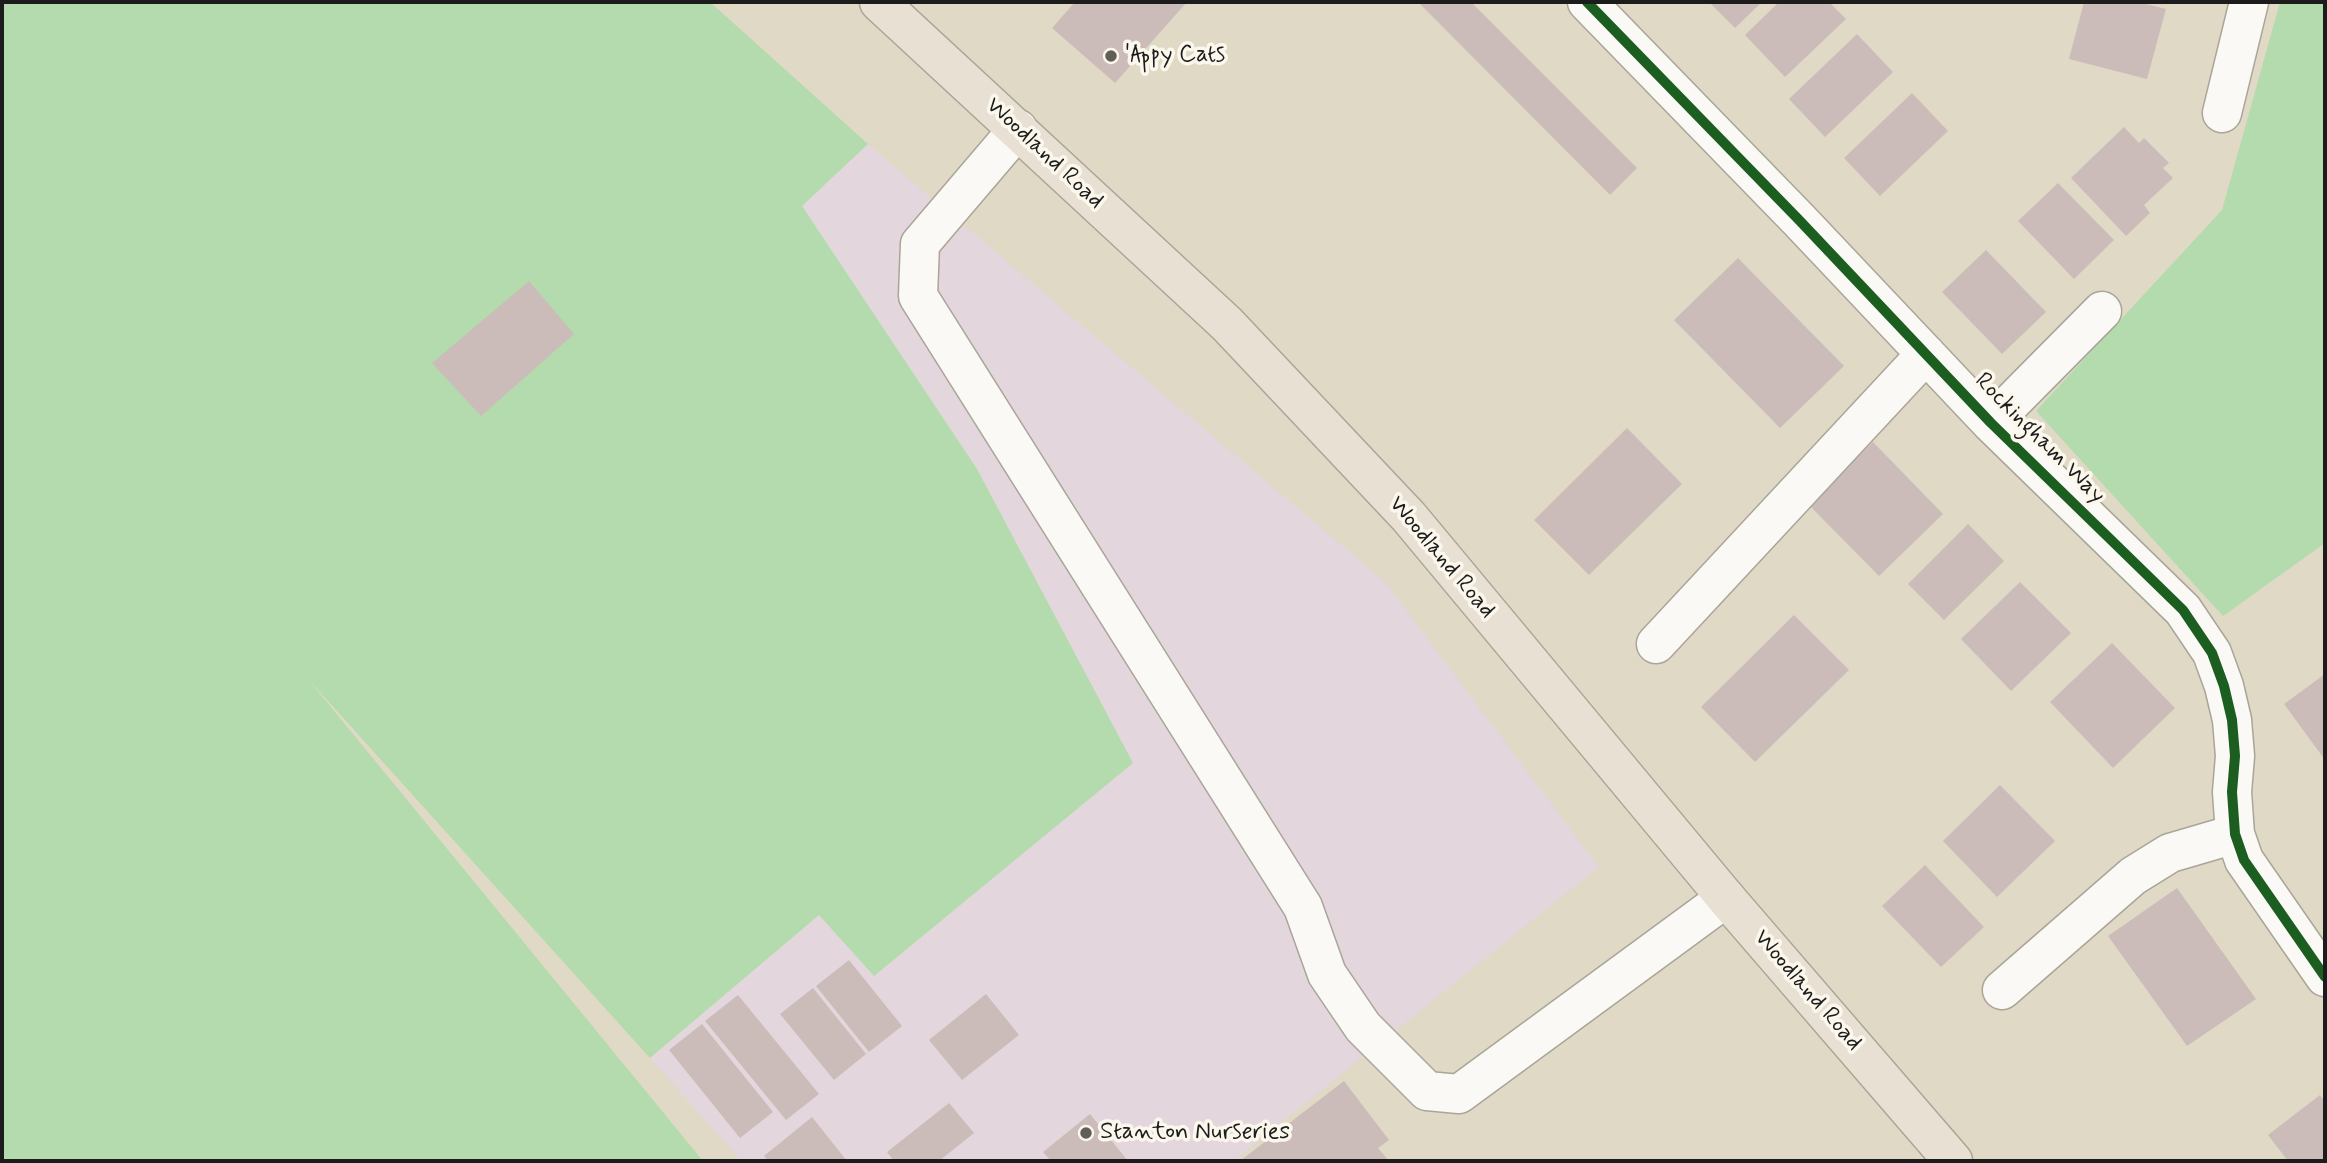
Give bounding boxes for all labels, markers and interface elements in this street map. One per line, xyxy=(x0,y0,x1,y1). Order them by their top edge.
place label: 'Appy Cats xyxy=(1125,42,1225,70)
marker: 'Appy Cats xyxy=(1103,48,1119,64)
street label: Woodland Road xyxy=(979,92,1109,216)
street label: Rockingham Way xyxy=(1968,368,2110,510)
street label: Woodland Road xyxy=(1381,491,1501,625)
street label: Woodland Road xyxy=(1747,925,1867,1057)
place label: Stanton Nurseries xyxy=(1100,1119,1290,1147)
marker: Stanton Nurseries xyxy=(1078,1125,1094,1141)

